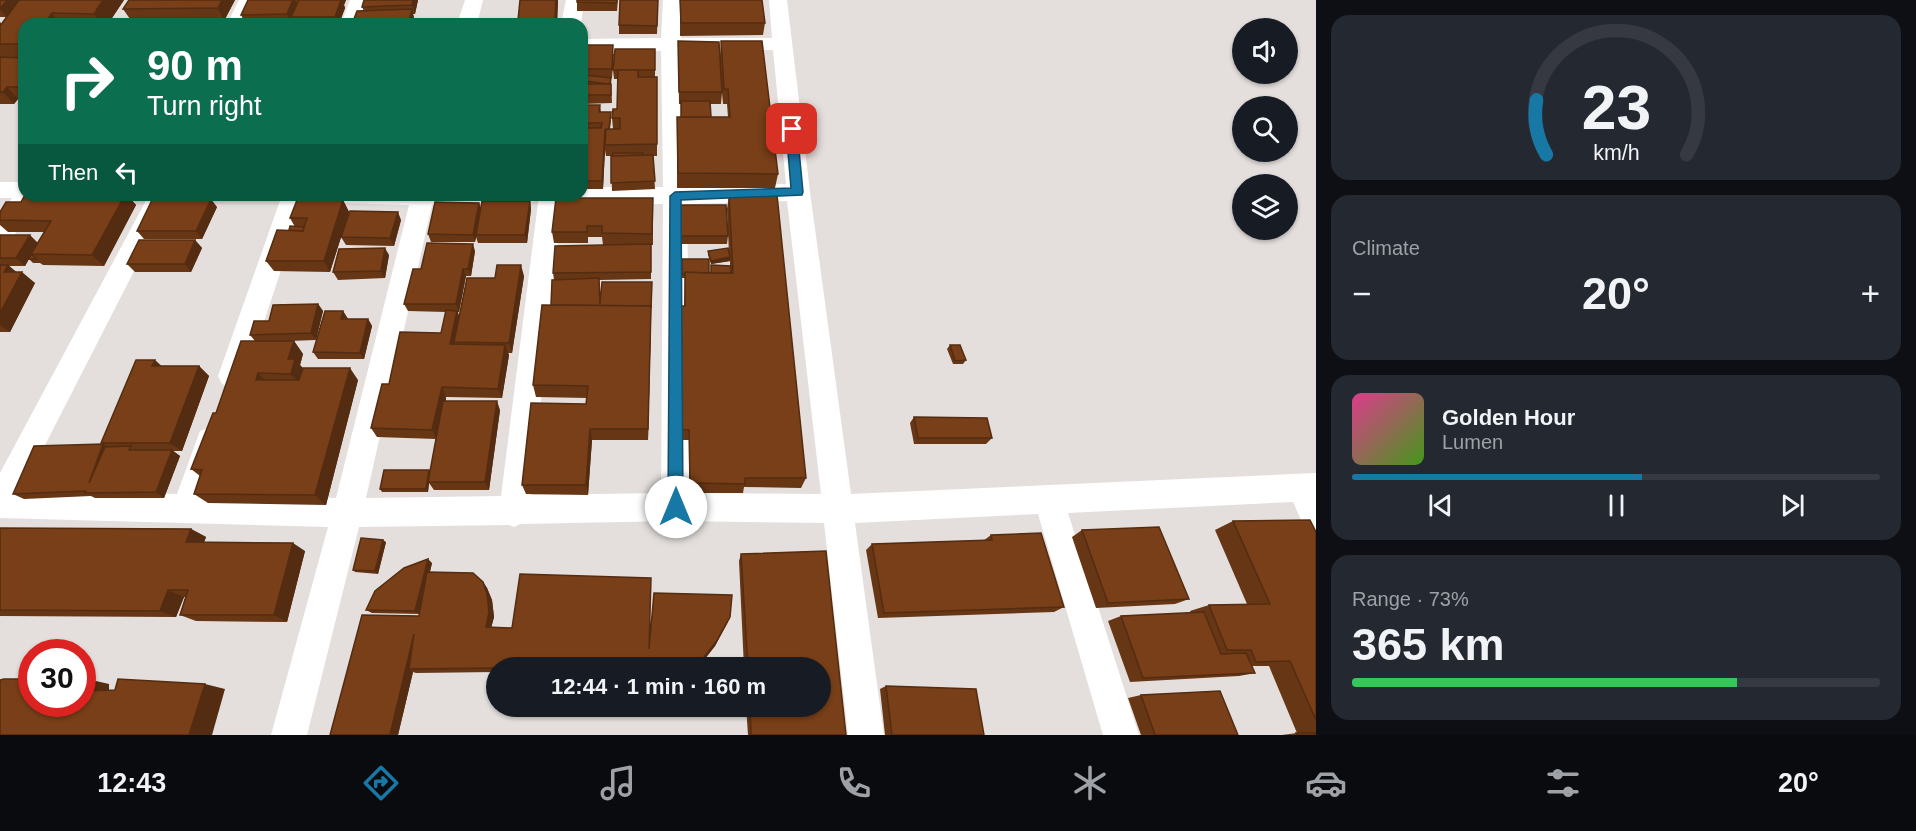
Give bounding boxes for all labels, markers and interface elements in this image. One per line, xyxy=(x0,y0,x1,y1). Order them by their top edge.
map controls xyxy=(1232,18,1298,240)
button: sound xyxy=(1232,18,1298,84)
icon: right xyxy=(48,42,126,120)
text: 90 m xyxy=(147,42,243,89)
text: 23 xyxy=(1581,73,1651,142)
text: Turn right xyxy=(147,91,262,121)
button: search xyxy=(1232,96,1298,162)
pin xyxy=(766,103,817,154)
icon: arrive xyxy=(775,112,808,145)
text: km/h xyxy=(1593,141,1639,165)
icon: left xyxy=(110,156,143,189)
text: Then xyxy=(48,160,98,185)
button: layers xyxy=(1232,174,1298,240)
text: Climate xyxy=(1352,237,1420,259)
text: 20° xyxy=(1582,268,1650,319)
text: − xyxy=(1352,275,1371,312)
text: + xyxy=(1861,275,1880,312)
text: Golden Hour xyxy=(1442,405,1575,430)
text: Lumen xyxy=(1442,431,1503,453)
position arrow xyxy=(644,475,708,539)
icon: previous xyxy=(1424,489,1457,522)
icon: pause xyxy=(1600,489,1633,522)
icon: next xyxy=(1776,489,1809,522)
text: Range · 73% xyxy=(1352,588,1469,610)
text: 365 km xyxy=(1352,619,1505,670)
speed limit sign: 30 xyxy=(18,639,96,717)
text: 12:44 · 1 min · 160 m xyxy=(551,674,766,699)
icon: directions xyxy=(360,762,402,804)
icon: music xyxy=(597,762,639,804)
icon: phone xyxy=(833,762,875,804)
icon: climate xyxy=(1069,762,1111,804)
icon: car xyxy=(1305,762,1347,804)
icon: filters xyxy=(1542,762,1584,804)
text: 12:43 xyxy=(97,768,166,798)
text: 20° xyxy=(1778,768,1819,798)

